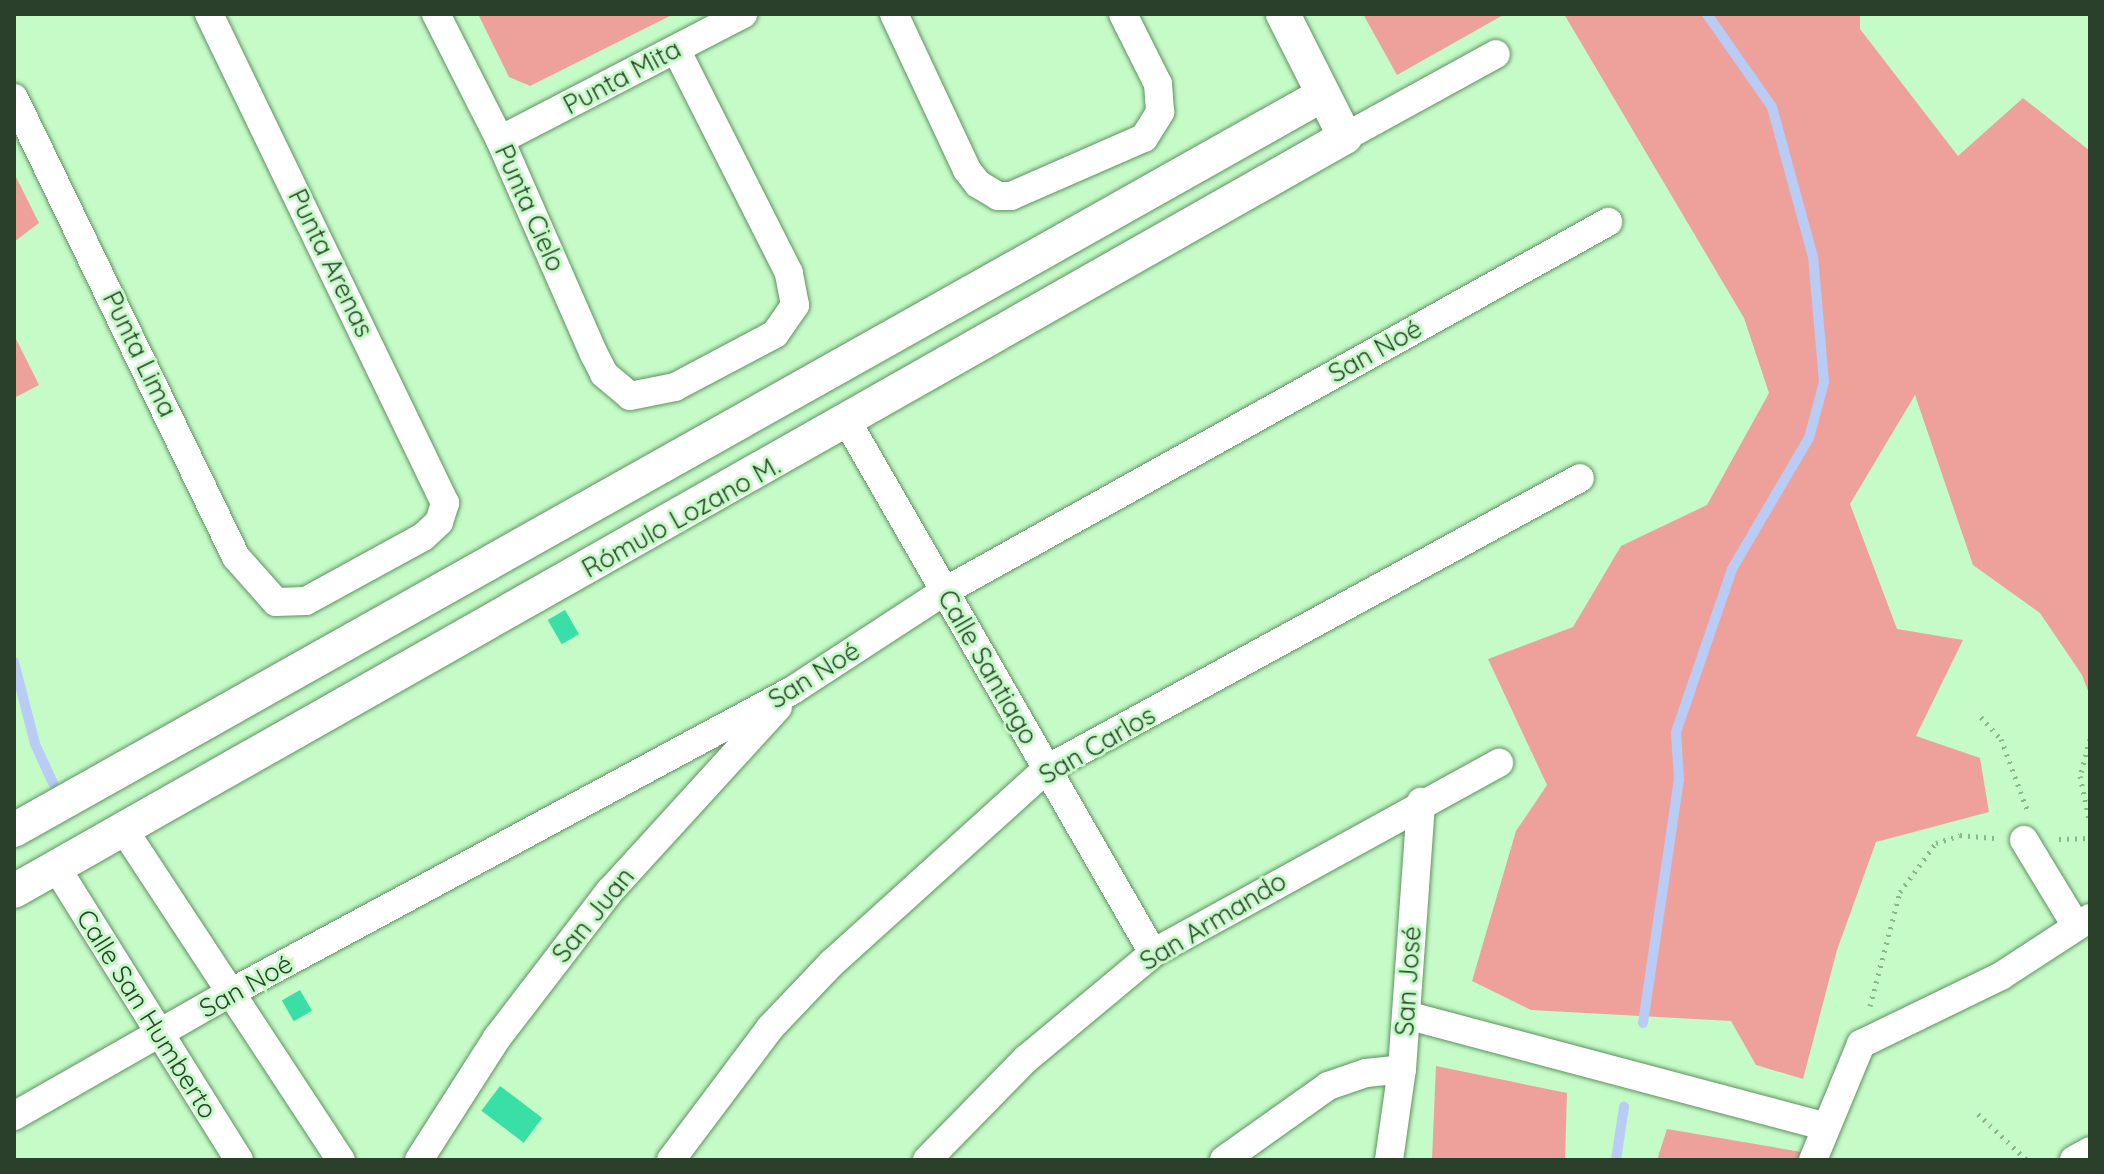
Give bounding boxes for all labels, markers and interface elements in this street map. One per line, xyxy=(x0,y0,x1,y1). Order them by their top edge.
street label: Punta Mita xyxy=(558,33,686,121)
street label: Punta Cielo xyxy=(488,140,572,276)
street label: Punta Arenas xyxy=(282,184,380,342)
street label: Punta Lima xyxy=(96,286,184,422)
street label: San Noé xyxy=(1323,313,1427,389)
street label: Rómulo Lozano M. xyxy=(576,450,786,584)
street label: Calle Santiago xyxy=(931,584,1045,750)
street label: San Noé xyxy=(763,635,865,715)
street label: San Carlos xyxy=(1033,699,1161,791)
street label: San Juan xyxy=(545,861,641,969)
street label: San Armando xyxy=(1134,865,1292,977)
street label: Calle San Humberto xyxy=(70,904,224,1124)
street label: San José xyxy=(1389,925,1427,1037)
street label: San Noé xyxy=(194,948,298,1024)

